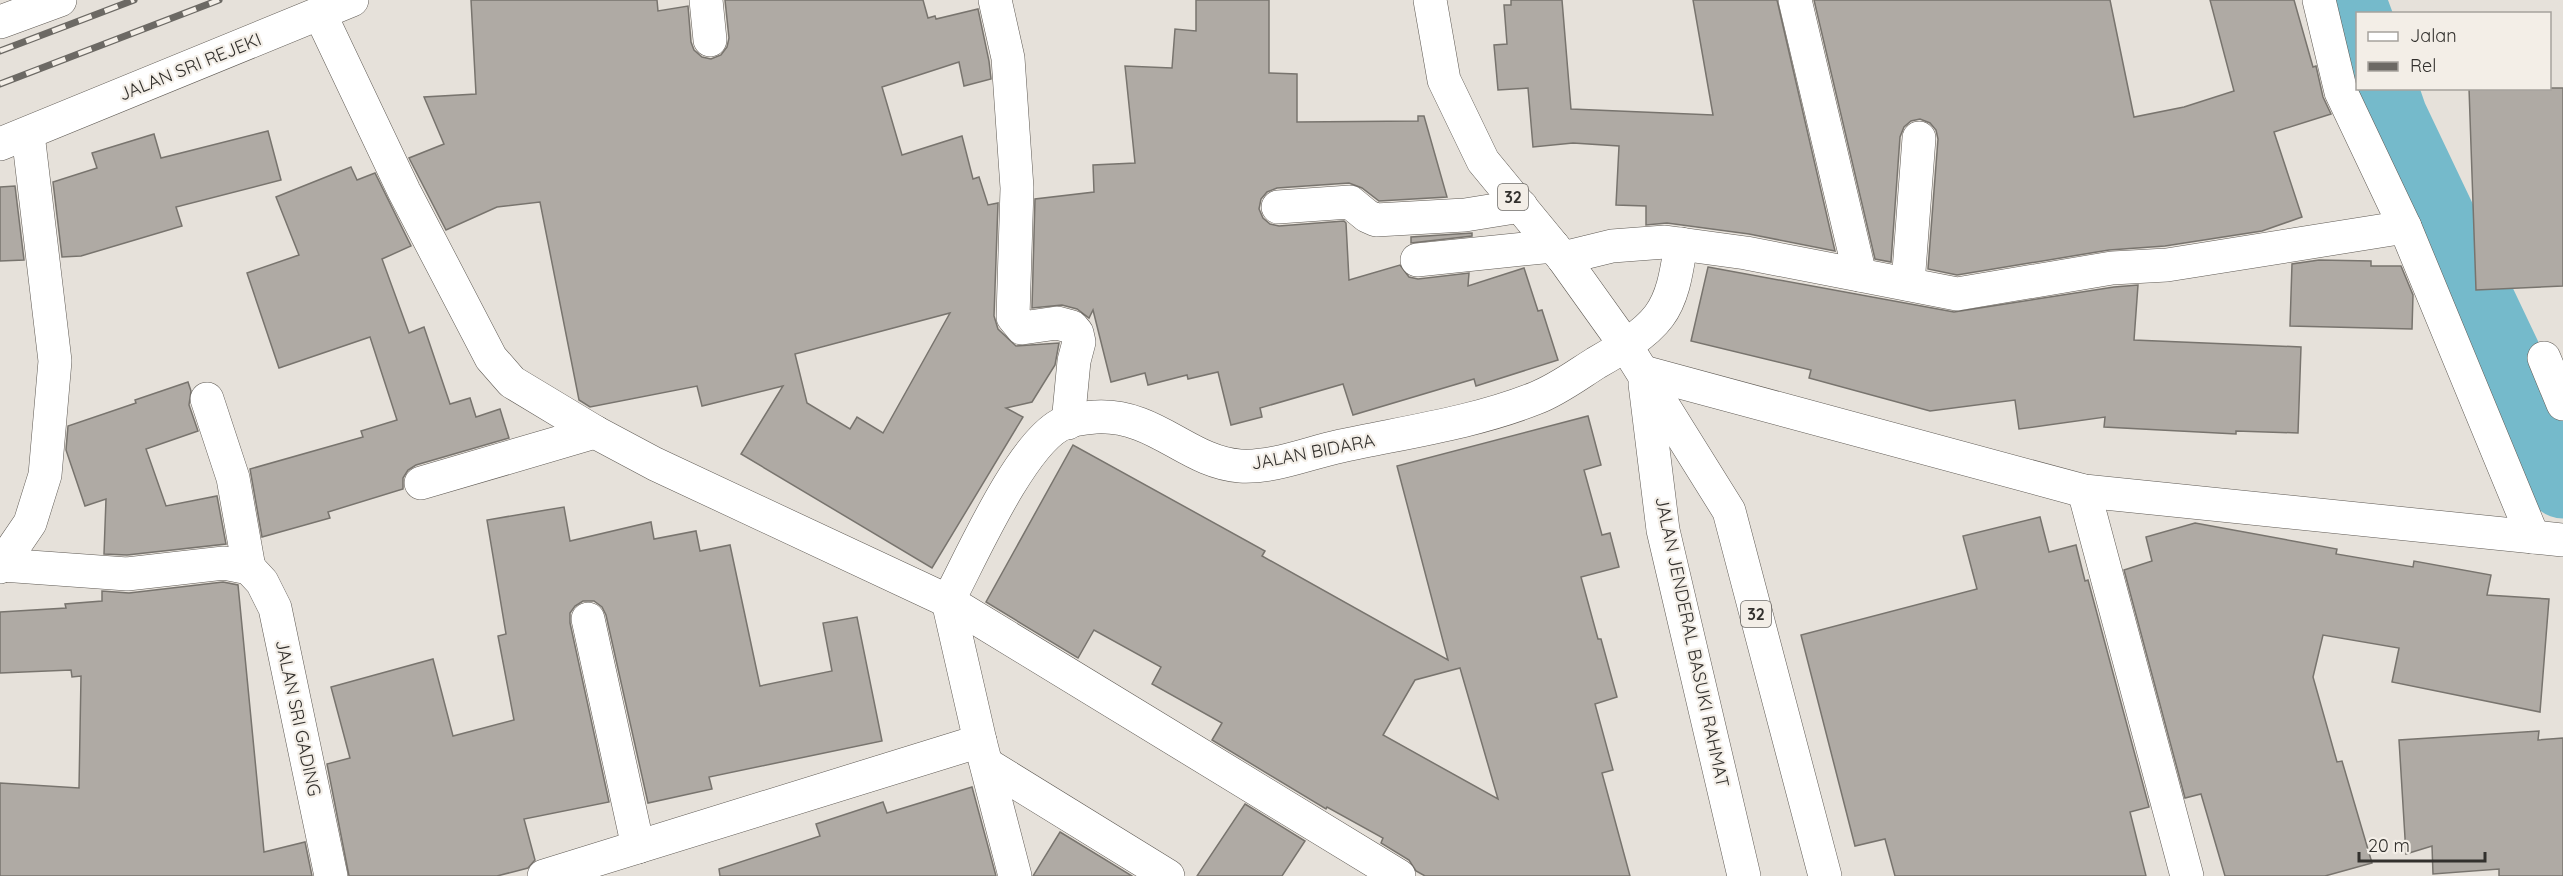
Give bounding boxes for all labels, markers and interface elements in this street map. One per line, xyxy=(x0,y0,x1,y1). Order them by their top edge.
legend xyxy=(2356,12,2551,90)
text: Jalan xyxy=(2410,24,2457,47)
street label: JALAN SRI REJEKI xyxy=(115,27,264,106)
text: Rel xyxy=(2410,54,2436,77)
road number: 32 xyxy=(1498,184,1528,210)
street label: JALAN BIDARA xyxy=(1249,428,1377,475)
street label: JALAN JENDERAL BASUKI RAHMAT xyxy=(1650,494,1735,790)
road number: 32 xyxy=(1741,601,1771,627)
street label: JALAN SRI GADING xyxy=(271,637,326,798)
scale bar xyxy=(2359,825,2485,863)
text: 20 m xyxy=(2368,834,2410,857)

